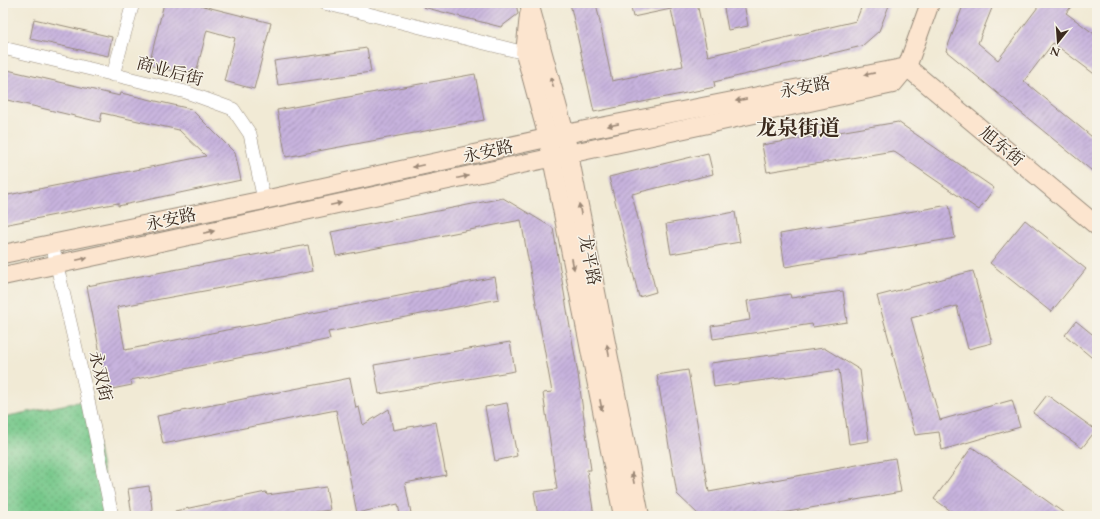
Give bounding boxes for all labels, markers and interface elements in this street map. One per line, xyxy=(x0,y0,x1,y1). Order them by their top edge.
north arrow xyxy=(1038,22,1078,62)
text: N xyxy=(1048,42,1062,60)
street label: 商业后街 xyxy=(134,52,206,91)
street label: 永安路 xyxy=(778,71,832,104)
one-way arrow xyxy=(862,72,875,78)
one-way arrow xyxy=(548,76,554,88)
one-way arrow xyxy=(735,97,747,103)
district label: 龙泉街道 xyxy=(756,114,840,143)
street label: 旭东街 xyxy=(975,121,1029,172)
one-way arrow xyxy=(607,122,620,128)
street label: 永安路 xyxy=(461,135,515,168)
one-way arrow xyxy=(412,164,424,170)
one-way arrow xyxy=(457,174,470,180)
one-way arrow xyxy=(330,201,343,207)
street label: 永安路 xyxy=(144,203,198,236)
one-way arrow xyxy=(577,203,583,215)
one-way arrow xyxy=(203,228,216,234)
street label: 龙平路 xyxy=(573,233,606,287)
one-way arrow xyxy=(76,256,88,262)
one-way arrow xyxy=(571,258,577,270)
one-way arrow xyxy=(604,344,610,356)
street label: 永双街 xyxy=(84,349,117,404)
one-way arrow xyxy=(599,399,605,411)
one-way arrow xyxy=(629,472,635,484)

